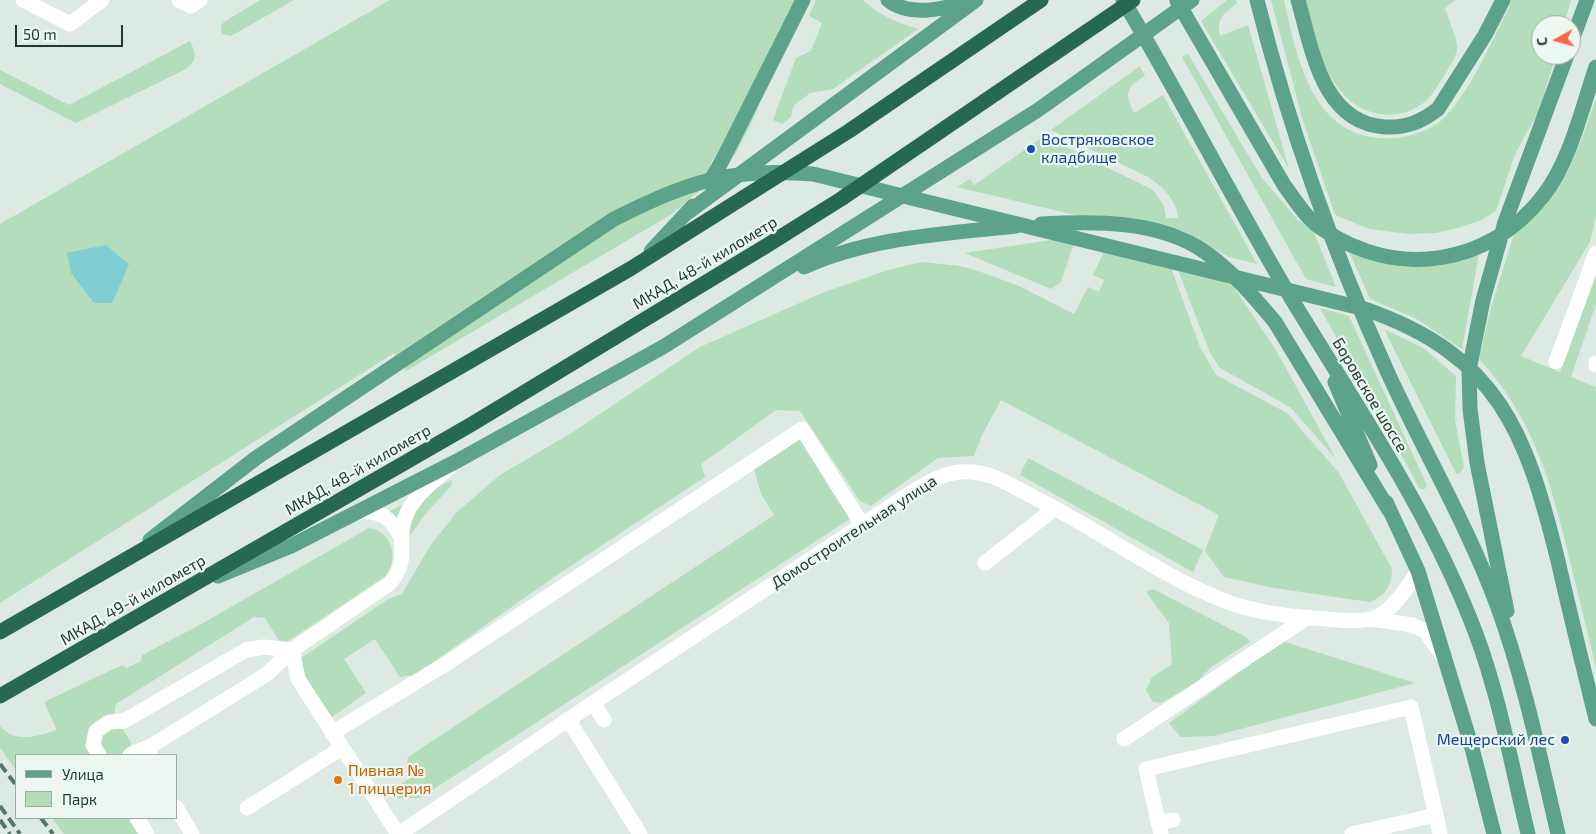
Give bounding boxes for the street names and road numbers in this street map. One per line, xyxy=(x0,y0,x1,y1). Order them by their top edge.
street label: МКАД, 48-й километр xyxy=(629,212,781,314)
street label: Боровское шоссе xyxy=(1328,334,1412,456)
street label: МКАД, 48-й километр xyxy=(282,420,434,520)
street label: Домостроительная улица xyxy=(768,471,940,593)
street label: МКАД, 49-й километр xyxy=(57,551,209,649)

